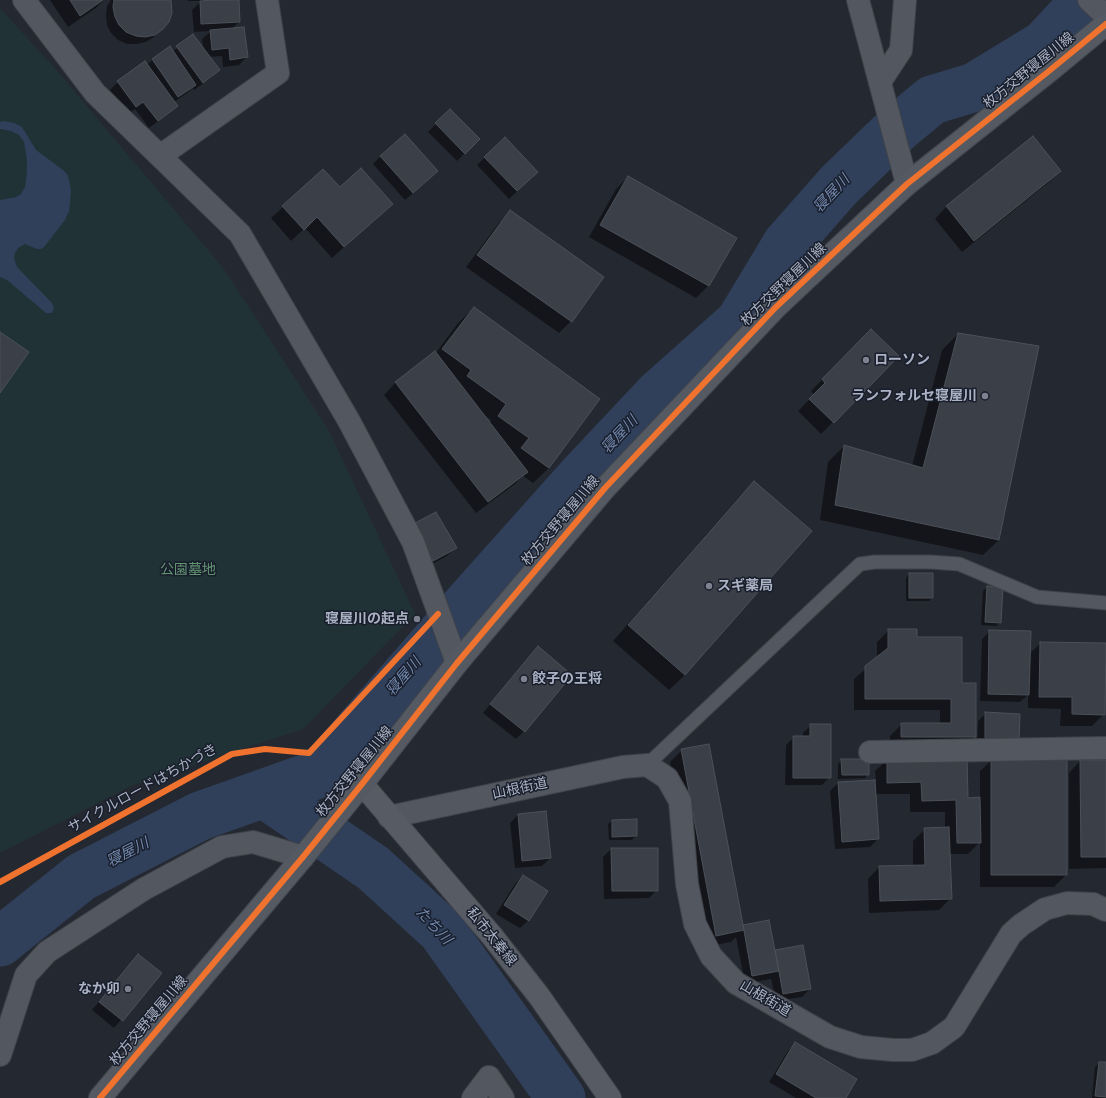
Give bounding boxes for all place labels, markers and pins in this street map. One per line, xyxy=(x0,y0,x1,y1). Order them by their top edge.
place label: ローソン xyxy=(874,352,930,368)
marker: ローソン xyxy=(861,355,871,365)
place label: ランフォルセ寝屋川 xyxy=(851,388,977,404)
marker: ランフォルセ寝屋川 xyxy=(980,391,990,401)
place label: スギ薬局 xyxy=(717,578,773,594)
marker: スギ薬局 xyxy=(704,581,714,591)
place label: 寝屋川の起点 xyxy=(325,611,409,627)
marker: 寝屋川の起点 xyxy=(412,614,422,624)
place label: 餃子の王将 xyxy=(532,671,602,687)
marker: 餃子の王将 xyxy=(519,674,529,684)
place label: なか卯 xyxy=(78,981,120,997)
marker: なか卯 xyxy=(123,984,133,994)

